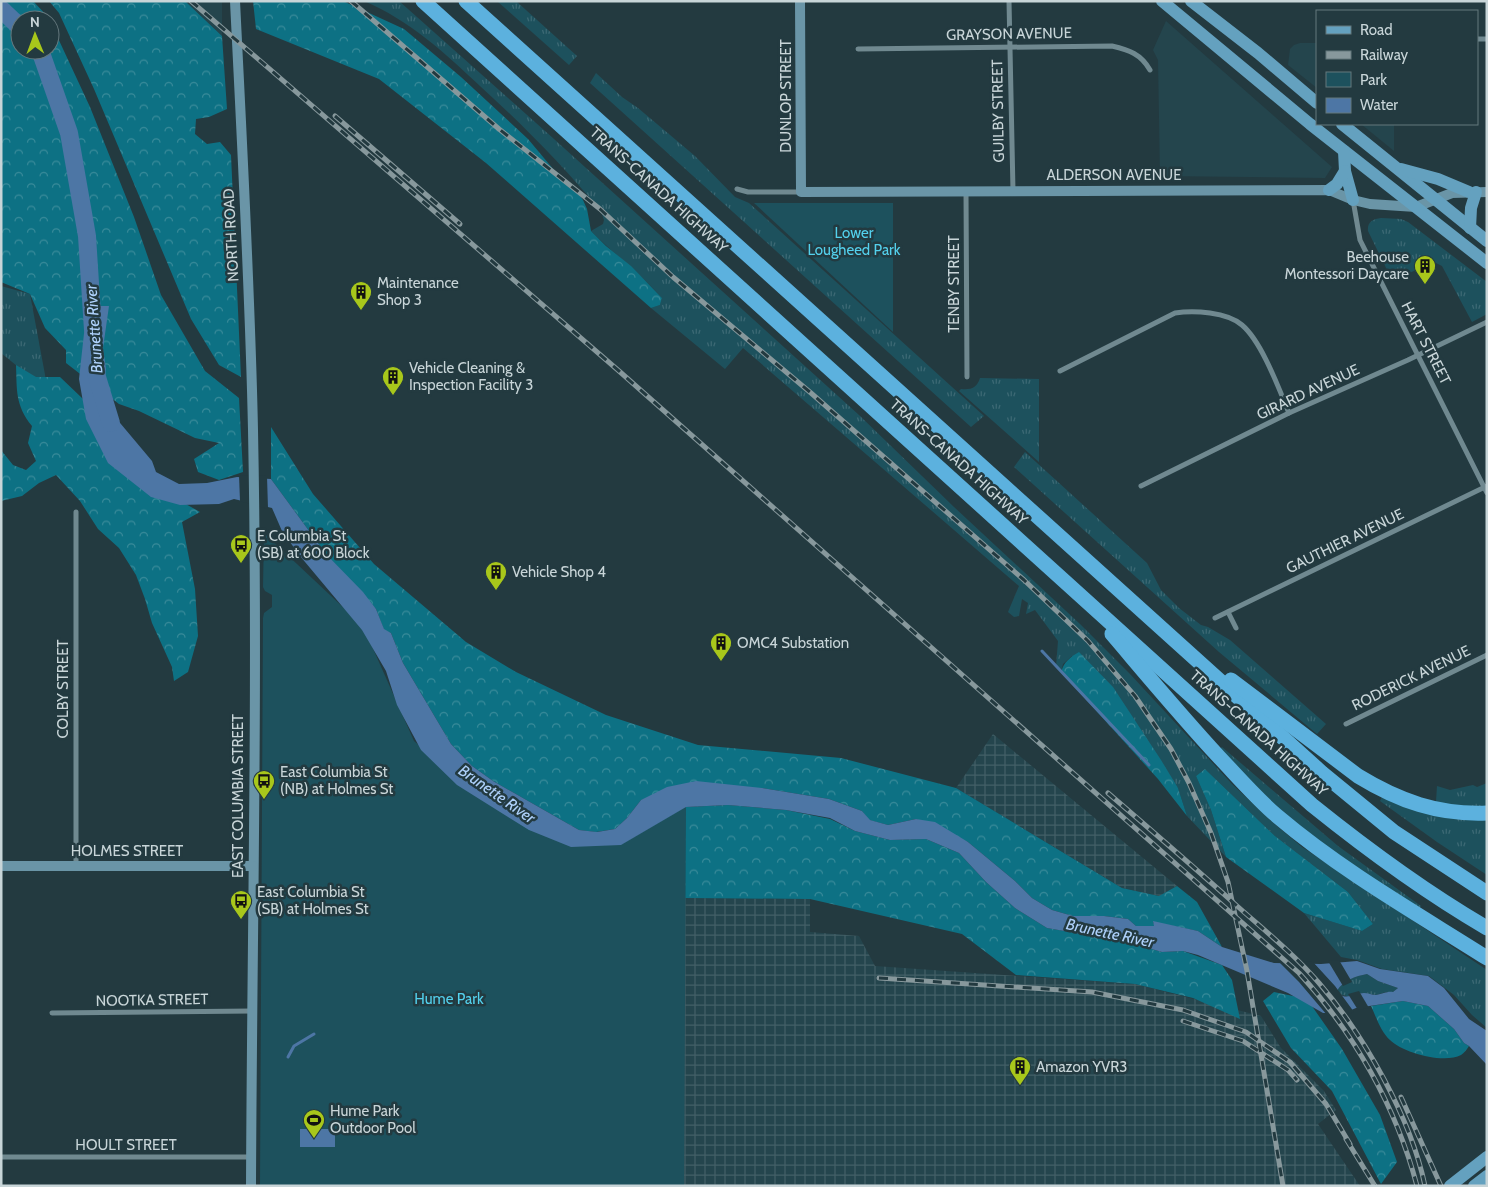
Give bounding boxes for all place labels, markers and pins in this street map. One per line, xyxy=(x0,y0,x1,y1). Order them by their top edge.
place label: Beehouse Montessori Daycare xyxy=(1285,248,1409,283)
building icon: Beehouse Montessori Daycare xyxy=(1413,254,1437,285)
place label: Maintenance Shop 3 xyxy=(377,274,459,309)
building icon: Maintenance Shop 3 xyxy=(349,280,373,311)
place label: Vehicle Cleaning & Inspection Facility 3 xyxy=(409,359,533,394)
building icon: Vehicle Cleaning & Inspection Facility 3 xyxy=(381,365,405,396)
place label: E Columbia St (SB) at 600 Block xyxy=(257,527,370,562)
bus stop icon: E Columbia St (SB) at 600 Block xyxy=(229,533,253,564)
building icon: Vehicle Shop 4 xyxy=(484,560,508,591)
place label: Vehicle Shop 4 xyxy=(512,563,606,581)
building icon: OMC4 Substation xyxy=(709,631,733,662)
place label: OMC4 Substation xyxy=(737,634,849,652)
place label: East Columbia St (NB) at Holmes St xyxy=(280,763,393,798)
bus stop icon: East Columbia St (NB) at Holmes St xyxy=(252,769,276,800)
place label: East Columbia St (SB) at Holmes St xyxy=(257,883,369,918)
bus stop icon: East Columbia St (SB) at Holmes St xyxy=(229,889,253,920)
building icon: Amazon YVR3 xyxy=(1008,1055,1032,1086)
place label: Amazon YVR3 xyxy=(1036,1058,1127,1076)
place label: Hume Park Outdoor Pool xyxy=(330,1102,416,1137)
sports icon: Hume Park Outdoor Pool xyxy=(302,1108,326,1139)

